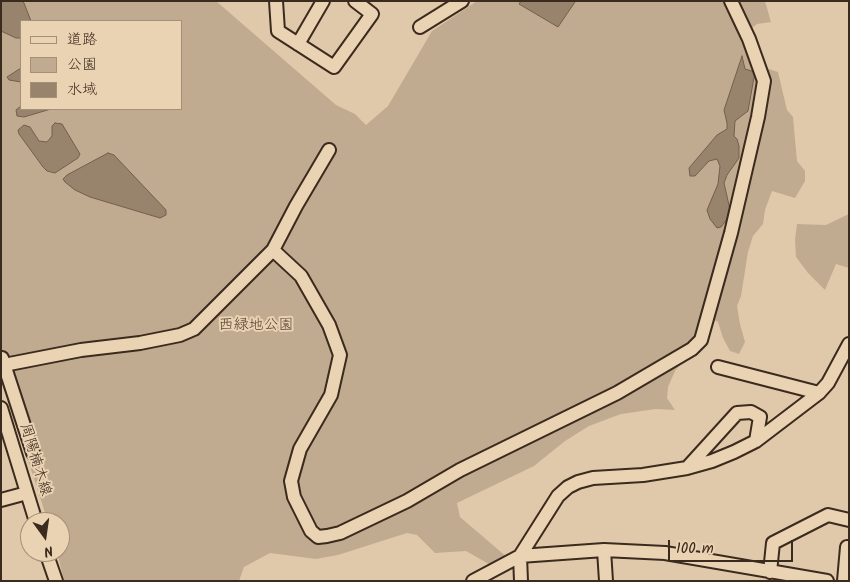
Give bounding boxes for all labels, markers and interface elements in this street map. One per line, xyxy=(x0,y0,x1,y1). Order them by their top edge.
legend xyxy=(20,20,182,110)
text: 道路 xyxy=(67,28,97,52)
text: 公園 xyxy=(67,53,97,77)
text: 水域 xyxy=(67,78,97,102)
park label: 西緑地公園 xyxy=(219,317,293,335)
street label: 周陽楠木線 xyxy=(14,422,54,498)
north arrow xyxy=(20,512,70,562)
scale bar xyxy=(670,530,795,562)
text: 100 m xyxy=(676,537,714,561)
text: N xyxy=(41,539,55,562)

